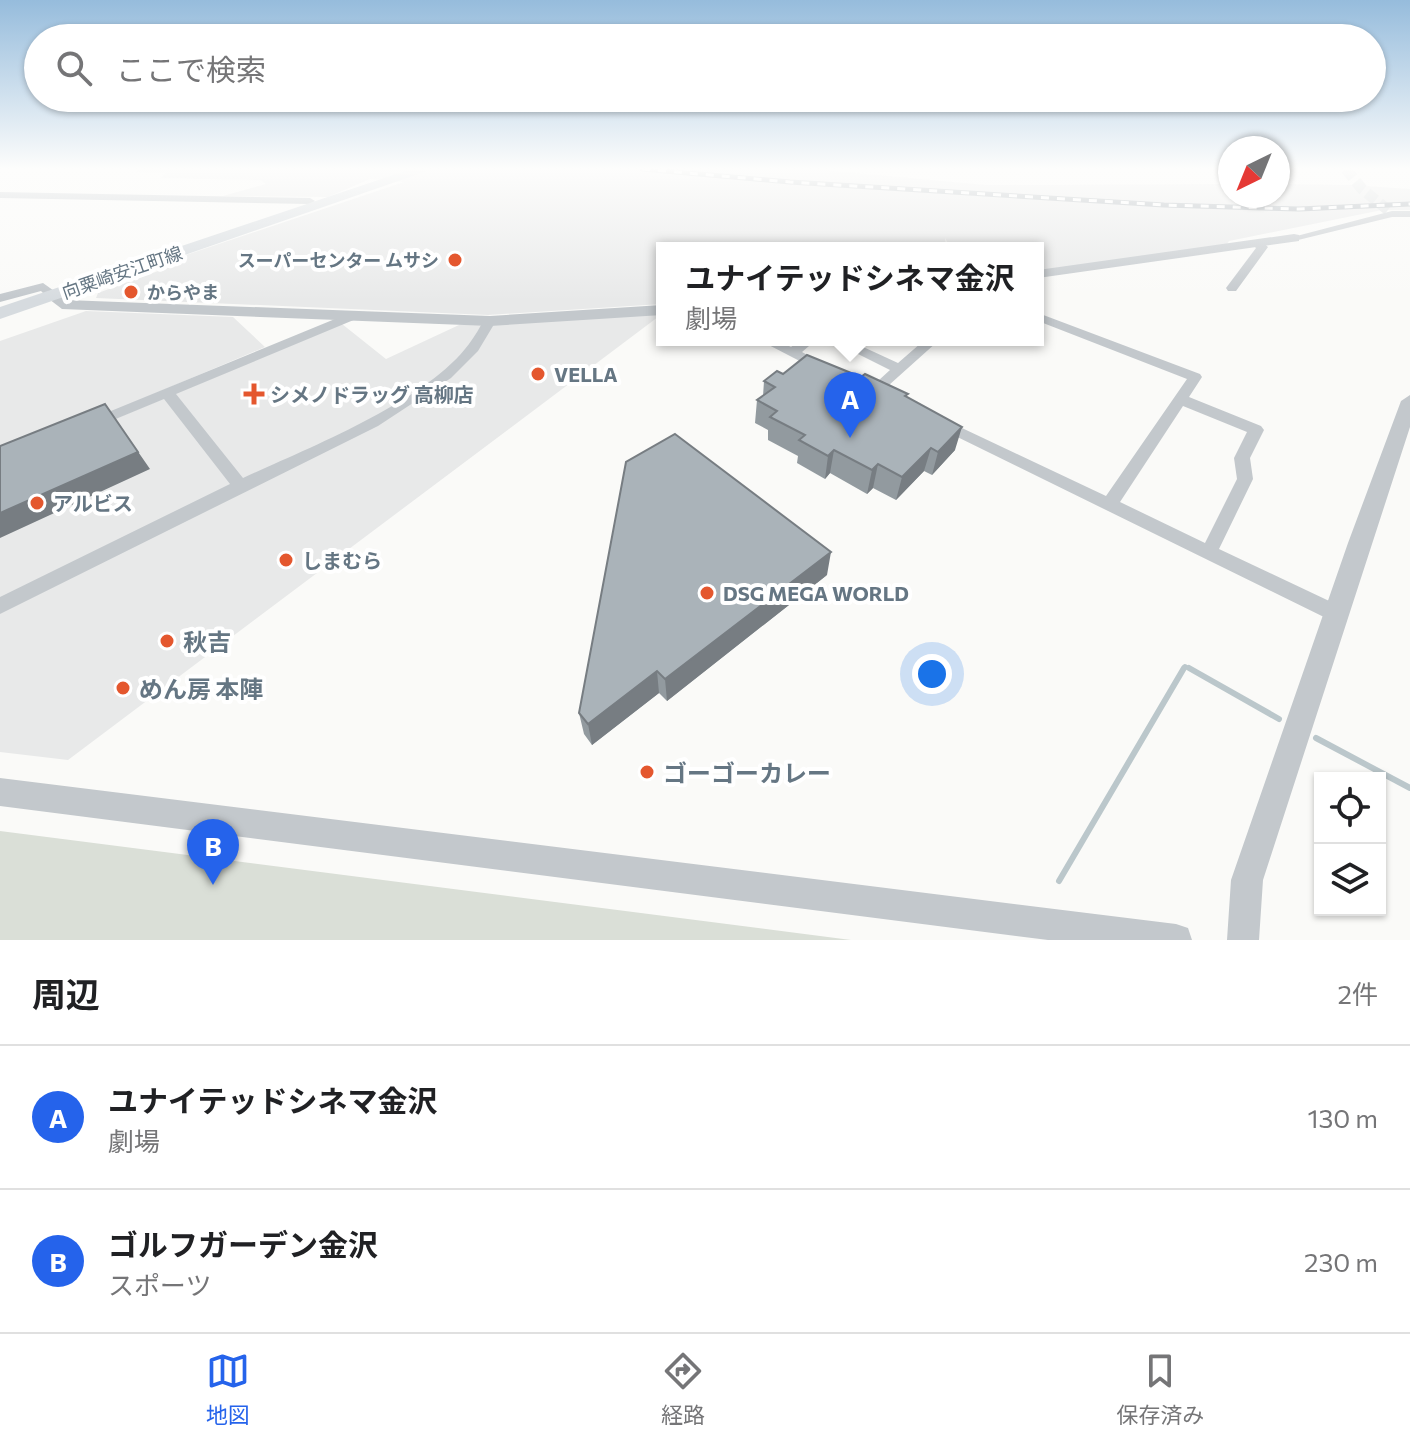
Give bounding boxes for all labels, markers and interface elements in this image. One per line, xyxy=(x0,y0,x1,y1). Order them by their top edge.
search box xyxy=(24,24,1386,112)
icon: search xyxy=(52,46,96,90)
text: ここで検索 xyxy=(116,50,266,87)
north arrow xyxy=(1218,136,1290,208)
street label: 向粟崎安江町線 xyxy=(59,241,185,303)
popup xyxy=(656,242,1044,346)
place label: スーパーセンター ムサシ xyxy=(238,249,439,271)
marker: スーパーセンター ムサシ xyxy=(446,251,464,269)
text: ユナイテッドシネマ金沢 xyxy=(685,258,1015,295)
place label: からやま xyxy=(147,281,219,303)
marker: からやま xyxy=(122,283,140,301)
text: 劇場 xyxy=(685,302,737,333)
place label: VELLA xyxy=(554,362,618,386)
marker: VELLA xyxy=(529,365,547,383)
pin: A xyxy=(824,372,876,438)
place label: シメノドラッグ 高柳店 xyxy=(270,382,474,406)
marker: シメノドラッグ 高柳店 xyxy=(245,385,263,403)
place label: アルビス xyxy=(53,491,133,515)
marker: アルビス xyxy=(28,494,46,512)
place label: しまむら xyxy=(302,548,382,572)
marker: しまむら xyxy=(277,551,295,569)
place label: DSG MEGA WORLD xyxy=(723,581,909,605)
marker: DSG MEGA WORLD xyxy=(698,584,716,602)
place label: 秋吉 xyxy=(183,627,231,656)
marker: 秋吉 xyxy=(158,632,176,650)
your location xyxy=(912,654,952,694)
place label: めん房 本陣 xyxy=(139,674,264,703)
marker: めん房 本陣 xyxy=(114,679,132,697)
place label: ゴーゴーカレー xyxy=(663,758,831,787)
marker: ゴーゴーカレー xyxy=(638,763,656,781)
map controls xyxy=(1314,772,1386,916)
button: locate xyxy=(1314,772,1386,844)
pin: B xyxy=(187,819,239,885)
button: layers xyxy=(1314,844,1386,916)
text: 周辺 xyxy=(32,972,100,1014)
text: 2件 xyxy=(1338,978,1378,1009)
text: ユナイテッドシネマ金沢 xyxy=(108,1081,437,1118)
text: A xyxy=(49,1102,67,1133)
text: 130 m xyxy=(1307,1102,1378,1133)
text: 劇場 xyxy=(108,1125,160,1156)
text: ゴルフガーデン金沢 xyxy=(108,1225,378,1262)
text: B xyxy=(49,1246,67,1277)
text: 230 m xyxy=(1304,1246,1378,1277)
text: スポーツ xyxy=(108,1269,211,1300)
tab: 地図 xyxy=(206,1349,250,1429)
tab: 経路 xyxy=(661,1349,705,1429)
tab: 保存済み xyxy=(1116,1349,1204,1429)

